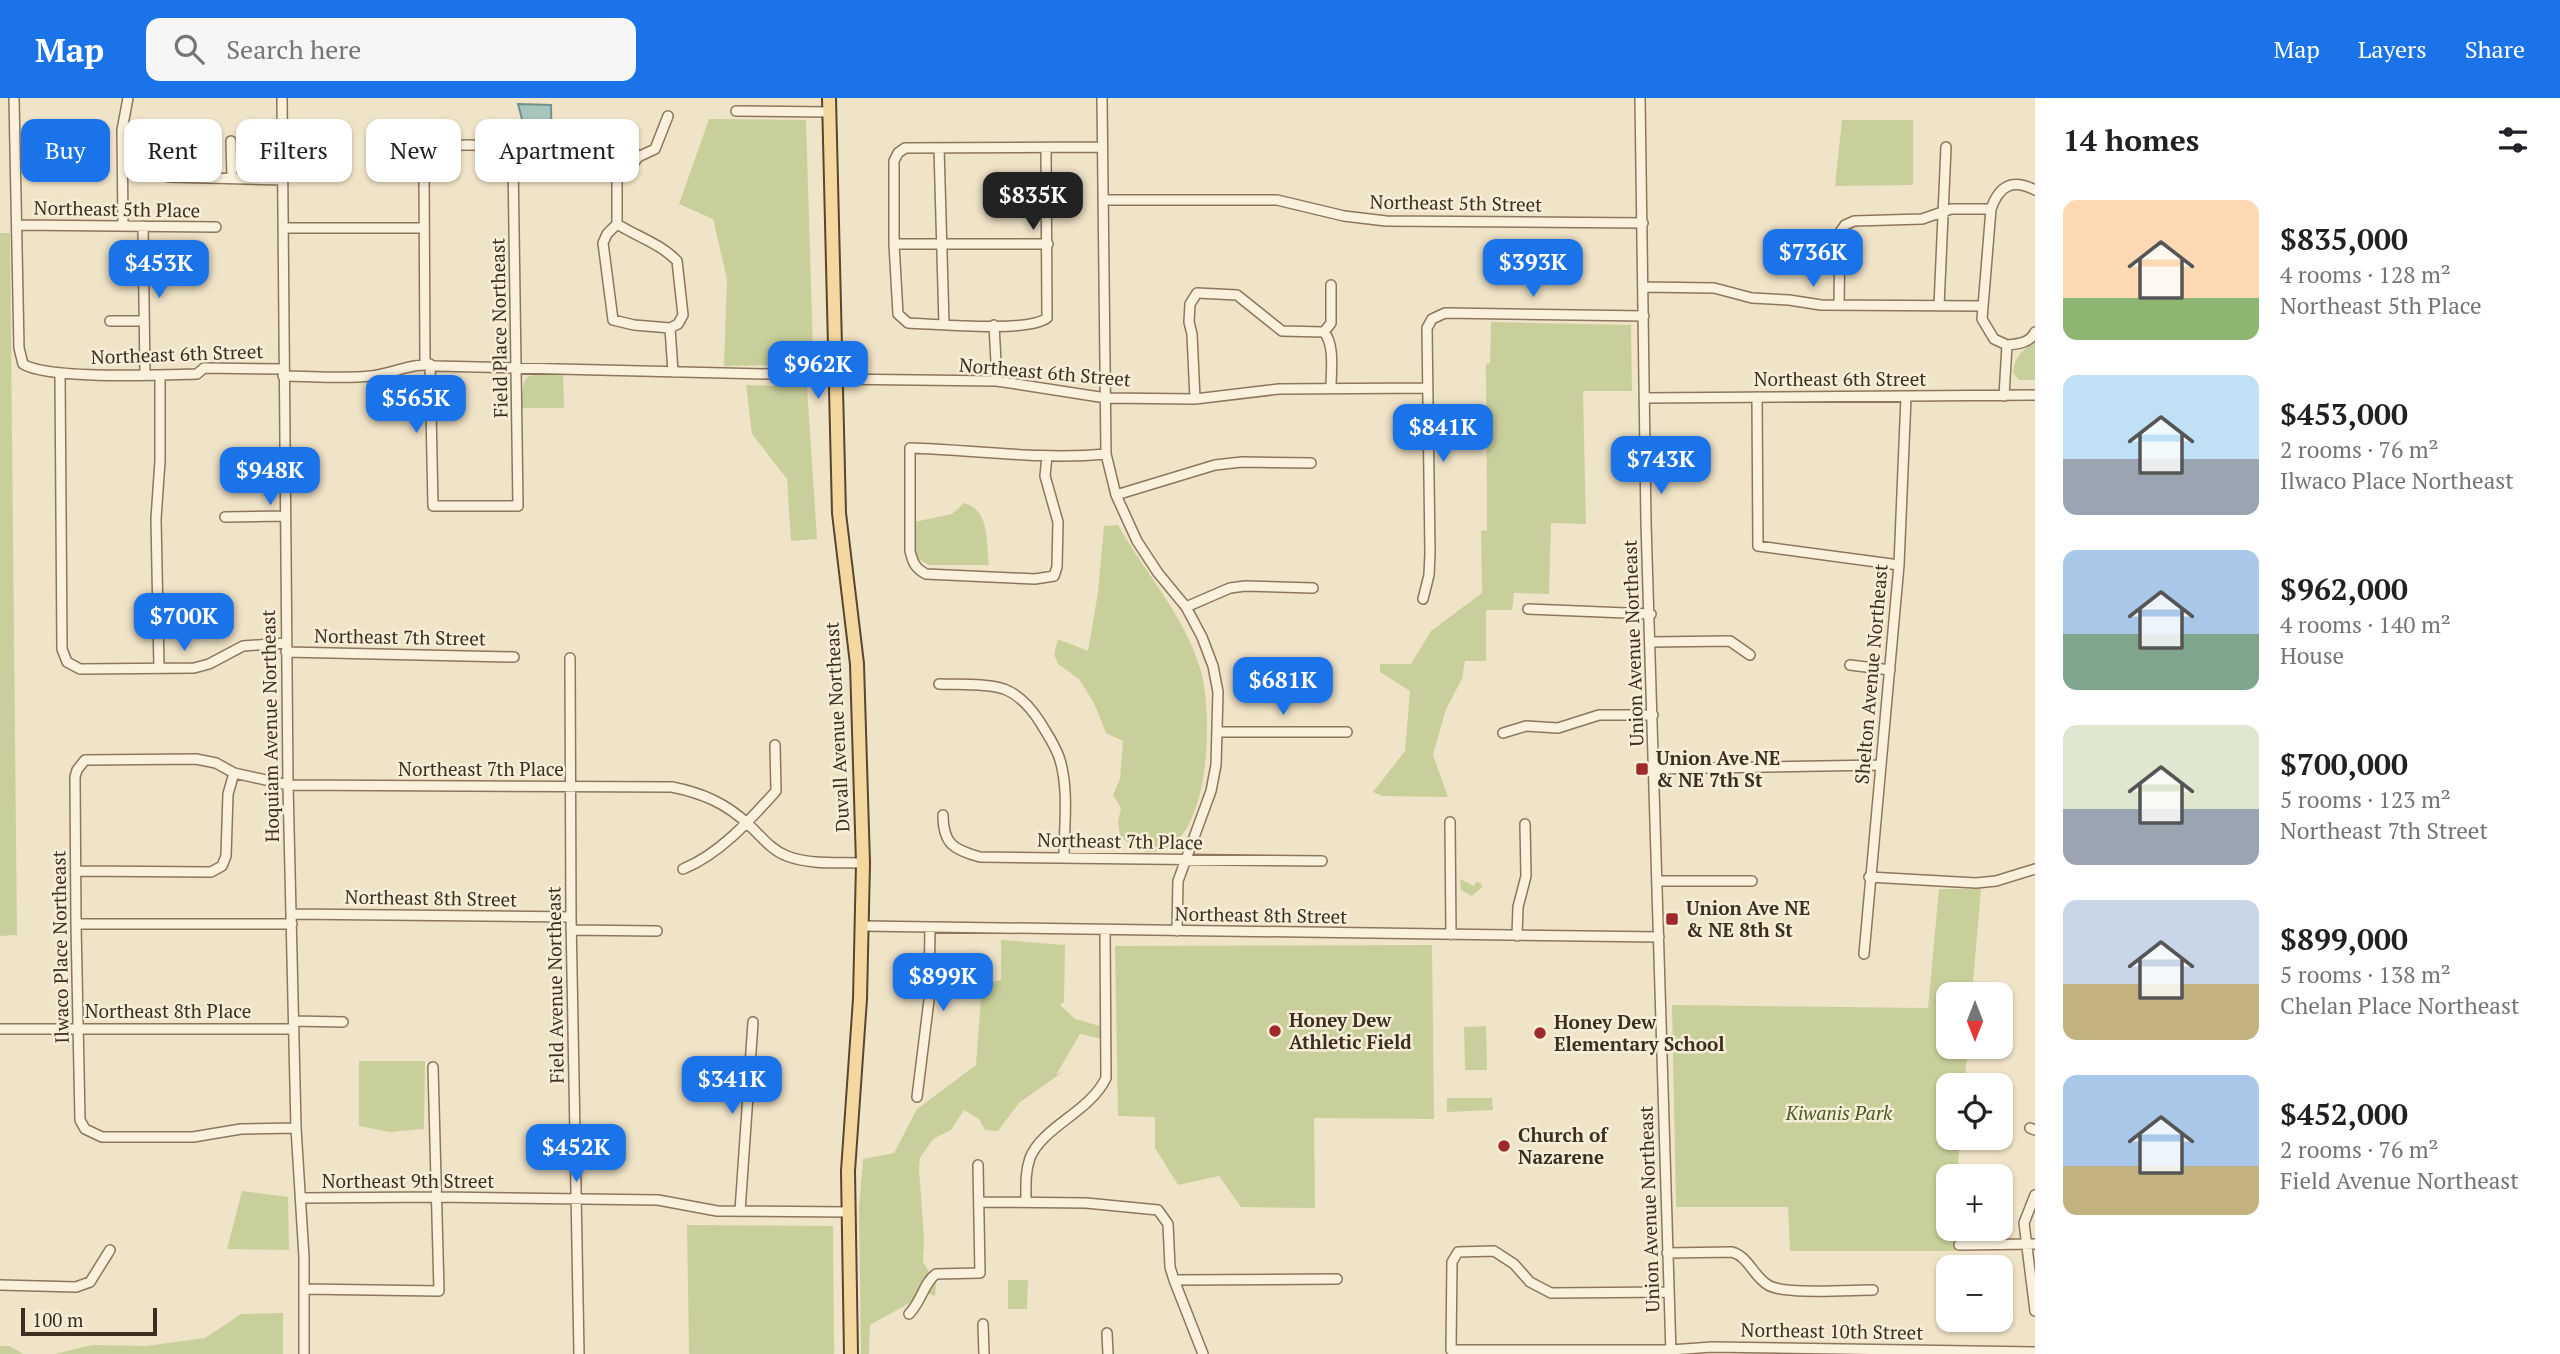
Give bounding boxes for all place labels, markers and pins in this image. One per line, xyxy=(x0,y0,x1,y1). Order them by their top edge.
pin: $835K xyxy=(984,172,1082,232)
pin: $736K xyxy=(1764,230,1862,289)
pin: $453K xyxy=(110,240,208,300)
pin: $393K xyxy=(1484,240,1582,299)
pin: $962K xyxy=(769,342,867,401)
pin: $565K xyxy=(367,376,465,435)
pin: $841K xyxy=(1394,404,1492,464)
pin: $743K xyxy=(1612,436,1710,496)
pin: $948K xyxy=(221,448,319,507)
pin: $700K xyxy=(135,594,233,653)
pin: $681K xyxy=(1234,658,1332,717)
place label: Union Ave NE & NE 7th St xyxy=(1656,745,1780,792)
marker: Union Ave NE & NE 7th St xyxy=(1634,761,1650,777)
place label: Union Ave NE & NE 8th St xyxy=(1686,895,1810,942)
marker: Union Ave NE & NE 8th St xyxy=(1664,911,1680,927)
pin: $899K xyxy=(894,954,992,1013)
place label: Honey Dew Athletic Field xyxy=(1289,1007,1412,1054)
place label: Honey Dew Elementary School xyxy=(1554,1009,1725,1056)
marker: Honey Dew Athletic Field xyxy=(1267,1023,1283,1039)
marker: Honey Dew Elementary School xyxy=(1532,1025,1548,1041)
pin: $341K xyxy=(683,1056,781,1116)
place label: Church of Nazarene xyxy=(1518,1122,1609,1169)
pin: $452K xyxy=(527,1124,625,1184)
marker: Church of Nazarene xyxy=(1496,1138,1512,1154)

